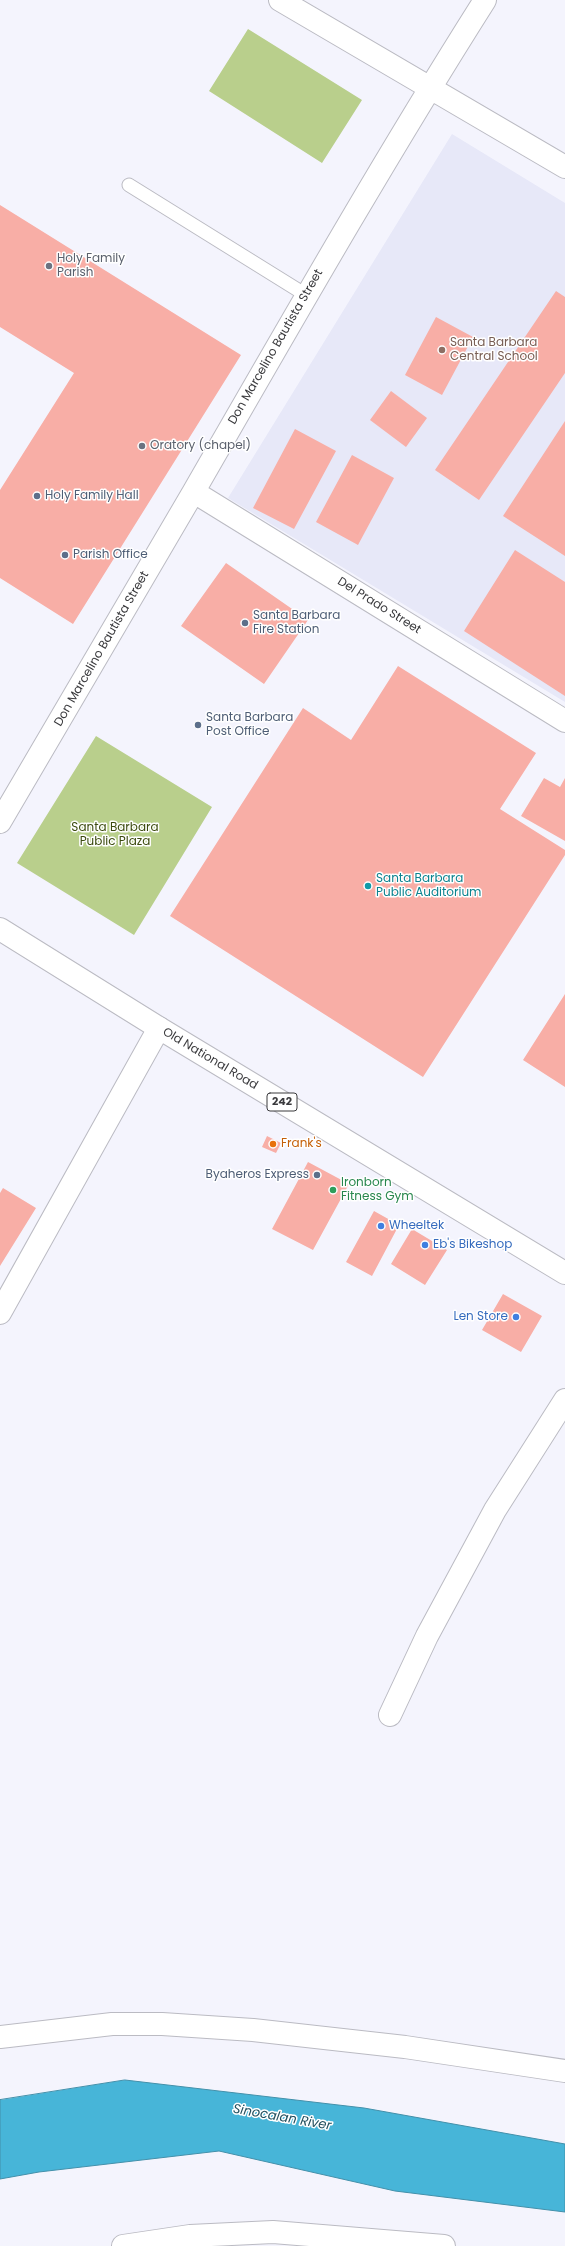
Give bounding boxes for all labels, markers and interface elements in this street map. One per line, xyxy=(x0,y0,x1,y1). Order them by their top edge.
place label: Holy Family Parish xyxy=(57,252,125,280)
marker: Holy Family Parish xyxy=(44,261,54,271)
street label: Don Marcelino Bautista Street xyxy=(226,267,326,427)
place label: Santa Barbara Central School xyxy=(450,336,538,364)
marker: Santa Barbara Central School xyxy=(437,345,447,355)
place label: Oratory (chapel) xyxy=(150,439,251,453)
marker: Oratory (chapel) xyxy=(137,441,147,451)
place label: Holy Family Hall xyxy=(45,489,139,503)
marker: Holy Family Hall xyxy=(32,491,42,501)
place label: Parish Office xyxy=(73,548,148,562)
marker: Parish Office xyxy=(60,550,70,560)
street label: Don Marcelino Bautista Street xyxy=(52,569,152,729)
street label: Del Prado Street xyxy=(335,575,423,637)
place label: Santa Barbara Fire Station xyxy=(253,609,340,637)
marker: Santa Barbara Fire Station xyxy=(240,618,250,628)
place label: Santa Barbara Post Office xyxy=(206,711,293,739)
marker: Santa Barbara Post Office xyxy=(193,720,203,730)
park label: Santa Barbara Public Plaza xyxy=(71,821,159,849)
place label: Santa Barbara Public Auditorium xyxy=(376,872,481,900)
marker: Santa Barbara Public Auditorium xyxy=(363,881,373,891)
street label: Old National Road xyxy=(160,1025,260,1093)
road number: 242 xyxy=(267,1093,297,1111)
place label: Frank's xyxy=(281,1137,322,1151)
marker: Frank's xyxy=(268,1139,278,1149)
place label: Byaheros Express xyxy=(206,1168,309,1182)
marker: Byaheros Express xyxy=(312,1170,322,1180)
place label: Ironborn Fitness Gym xyxy=(341,1176,414,1204)
marker: Ironborn Fitness Gym xyxy=(328,1185,338,1195)
place label: Wheeltek xyxy=(389,1219,444,1233)
marker: Wheeltek xyxy=(376,1221,386,1231)
place label: Eb's Bikeshop xyxy=(433,1238,512,1252)
marker: Eb's Bikeshop xyxy=(420,1240,430,1250)
place label: Len Store xyxy=(453,1310,508,1324)
marker: Len Store xyxy=(511,1312,521,1322)
water label: Sinocalan River xyxy=(232,2102,332,2134)

